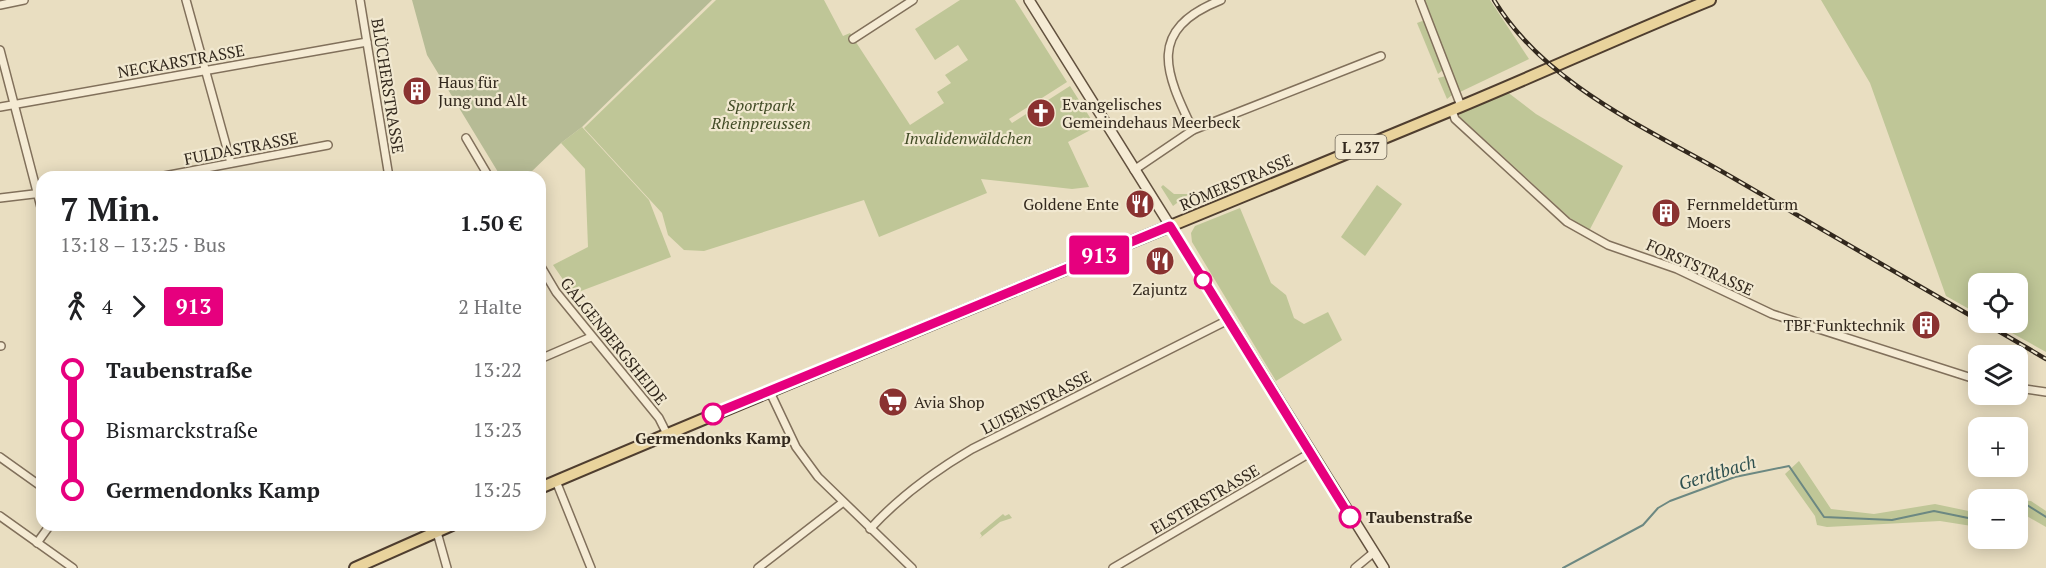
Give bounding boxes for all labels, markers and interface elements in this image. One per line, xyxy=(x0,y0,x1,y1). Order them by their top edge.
street label: BLÜCHERSTRASSE xyxy=(366,17,410,155)
street label: NECKARSTRASSE xyxy=(116,39,246,83)
place label: Haus für Jung und Alt xyxy=(438,71,527,111)
building icon: Haus für Jung und Alt xyxy=(401,75,433,107)
place label: Evangelisches Gemeindehaus Meerbeck xyxy=(1062,93,1241,133)
park label: Sportpark Rheinpreussen xyxy=(710,94,811,134)
church icon: Evangelisches Gemeindehaus Meerbeck xyxy=(1025,97,1057,129)
street label: FULDASTRASSE xyxy=(182,126,300,170)
park label: Invalidenwäldchen xyxy=(903,127,1032,149)
road number: L 237 xyxy=(1336,135,1386,159)
street label: RÖMERSTRASSE xyxy=(1176,148,1296,216)
text: 7 Min. xyxy=(60,187,160,230)
restaurant icon: Goldene Ente xyxy=(1124,188,1156,220)
place label: Goldene Ente xyxy=(1023,193,1119,215)
place label: Fernmeldeturm Moers xyxy=(1687,193,1798,233)
building icon: Fernmeldeturm Moers xyxy=(1650,197,1682,229)
text: 1.50 € xyxy=(460,208,522,237)
text: 13:18 – 13:25 · Bus xyxy=(60,231,226,258)
street label: FORSTSTRASSE xyxy=(1643,234,1757,300)
line badge: 913 xyxy=(1064,236,1134,274)
text: 913 xyxy=(1081,241,1117,269)
restaurant icon: Zajuntz xyxy=(1144,245,1176,277)
unlabelled marker xyxy=(1194,271,1212,289)
street label: GALGENBERGSHEIDE xyxy=(556,273,672,409)
map controls xyxy=(1968,273,2028,549)
button: locate xyxy=(1968,273,2028,333)
place label: Zajuntz xyxy=(1133,278,1187,300)
icon: walk xyxy=(60,290,93,323)
icon: forward xyxy=(122,290,155,323)
text: 913 xyxy=(176,292,211,320)
text: 4 xyxy=(102,293,113,320)
text: 2 Halte xyxy=(458,293,522,320)
building icon: TBF Funktechnik xyxy=(1910,309,1942,341)
place label: TBF Funktechnik xyxy=(1784,314,1906,336)
button: layers xyxy=(1968,345,2028,405)
text: Taubenstraße xyxy=(106,355,253,384)
text: 13:22 xyxy=(473,356,522,383)
street label: LUISENSTRASSE xyxy=(977,365,1095,439)
supermarket icon: Avia Shop xyxy=(877,386,909,418)
place label: Avia Shop xyxy=(914,391,985,413)
marker: Germendonks Kamp xyxy=(702,403,724,425)
text: Bismarckstraße xyxy=(106,415,258,444)
text: 13:23 xyxy=(473,416,522,443)
button: + xyxy=(1968,417,2028,477)
place label: Germendonks Kamp xyxy=(635,427,791,449)
water label: Gerdtbach xyxy=(1675,449,1759,495)
street label: ELSTERSTRASSE xyxy=(1147,459,1263,539)
text: Germendonks Kamp xyxy=(106,475,320,504)
text: 13:25 xyxy=(473,476,522,503)
button: − xyxy=(1968,489,2028,549)
marker: Taubenstraße xyxy=(1339,506,1361,528)
place label: Taubenstraße xyxy=(1366,506,1473,528)

